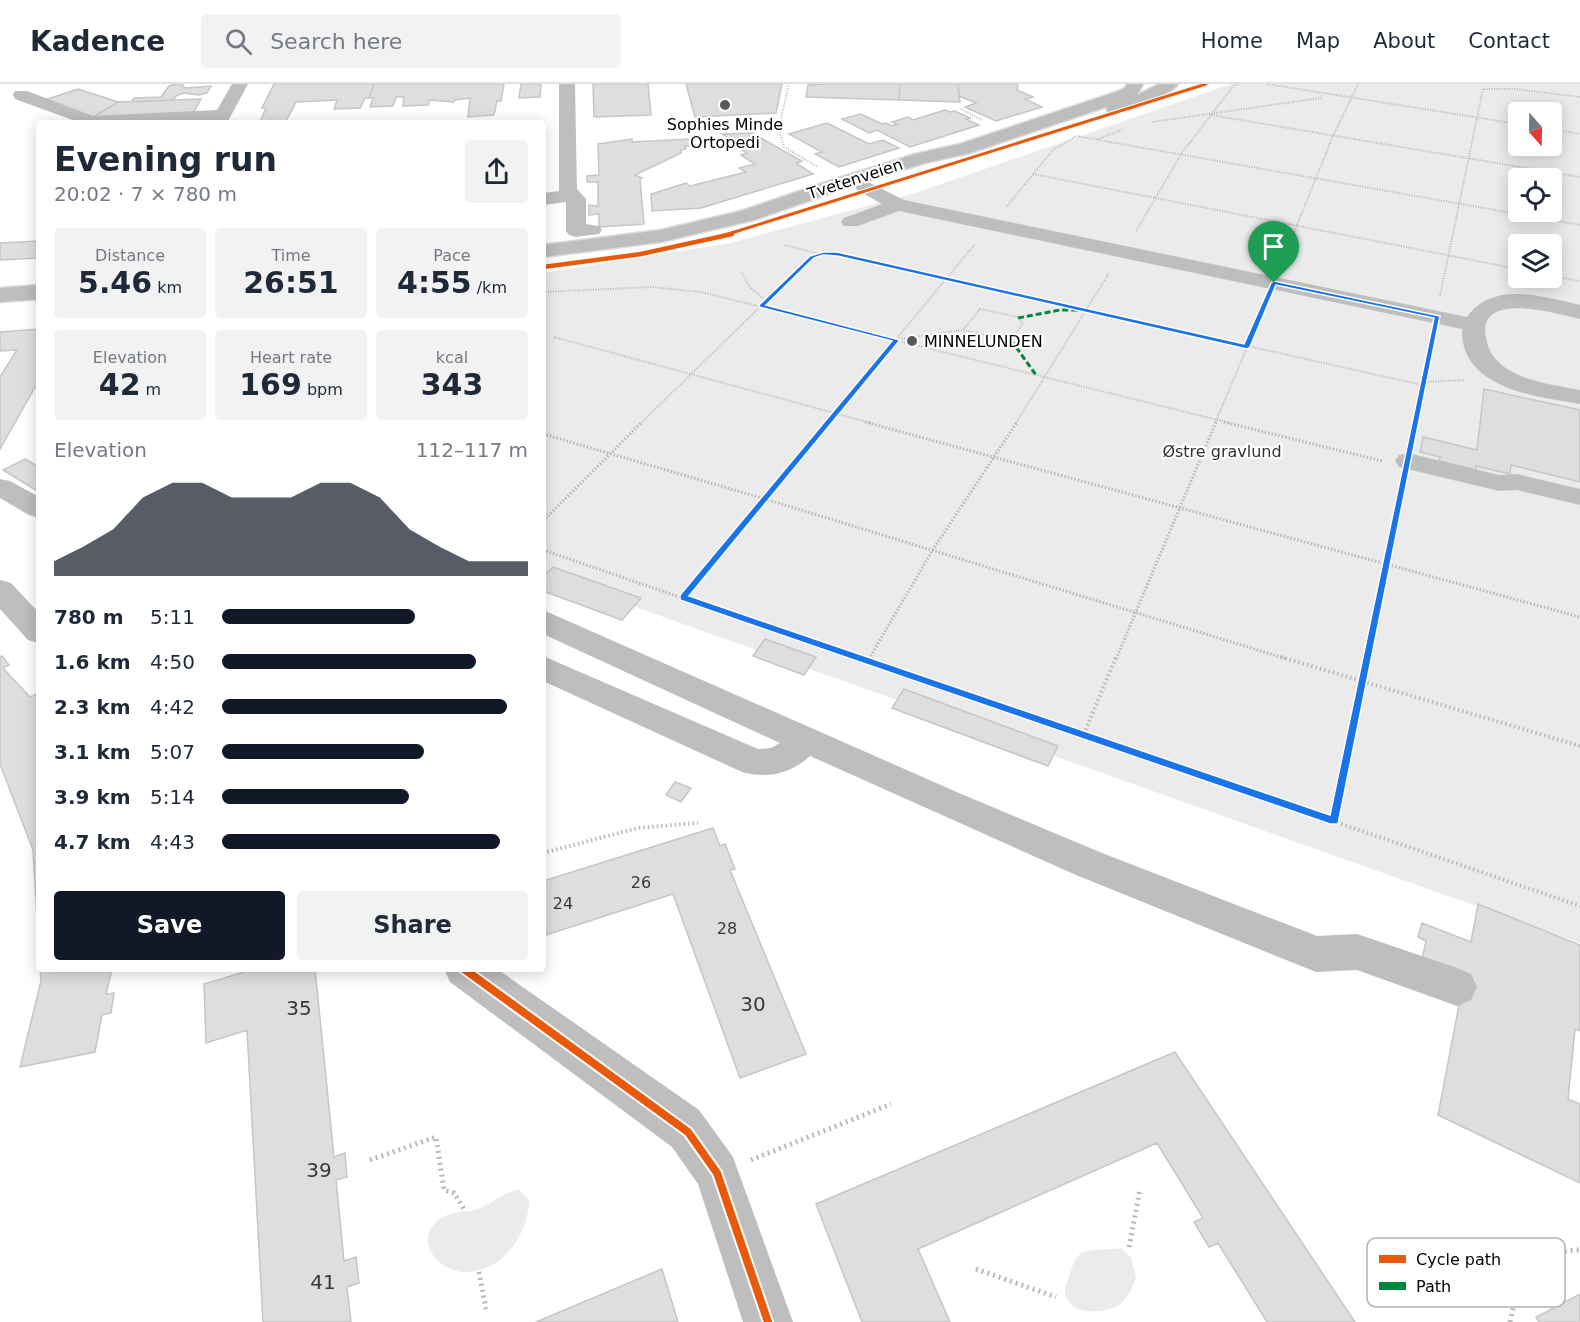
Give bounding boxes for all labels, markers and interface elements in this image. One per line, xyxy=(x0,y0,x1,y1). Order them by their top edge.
search box xyxy=(201,14,621,68)
text: Kadence xyxy=(30,25,165,58)
icon: search xyxy=(222,25,255,58)
text: Search here xyxy=(270,29,402,54)
text: Home xyxy=(1201,29,1263,53)
text: Map xyxy=(1296,29,1340,53)
text: About xyxy=(1373,29,1435,53)
text: Contact xyxy=(1468,29,1550,53)
marker: Sophies Minde Ortopedi xyxy=(718,98,732,112)
north arrow xyxy=(1508,102,1562,156)
map controls xyxy=(1508,102,1562,288)
place label: Sophies Minde Ortopedi xyxy=(667,115,783,152)
text: Evening run xyxy=(54,140,277,179)
button: share xyxy=(465,140,528,203)
street label: Tvetenveien xyxy=(804,155,905,204)
button: locate xyxy=(1508,168,1562,222)
text: 20:02 · 7 × 780 m xyxy=(54,182,237,206)
pin xyxy=(1248,221,1299,283)
icon: arrive xyxy=(1257,230,1290,263)
button: layers xyxy=(1508,234,1562,288)
text: Distance xyxy=(95,246,165,265)
text: Time xyxy=(271,246,311,265)
text: Pace xyxy=(433,246,471,265)
text: 5.46 xyxy=(78,265,152,300)
text: 26:51 xyxy=(243,265,339,300)
text: 4:55 xyxy=(397,265,472,300)
text: km xyxy=(152,278,182,297)
text: /km xyxy=(472,278,507,297)
place label: MINNELUNDEN xyxy=(924,332,1043,351)
marker: MINNELUNDEN xyxy=(905,334,919,348)
text: Elevation xyxy=(93,348,167,367)
text: Heart rate xyxy=(250,348,332,367)
text: kcal xyxy=(436,348,468,367)
text: 42 xyxy=(99,367,141,402)
text: 169 xyxy=(239,367,302,402)
text: 343 xyxy=(421,367,483,402)
text: m xyxy=(141,380,161,399)
text: bpm xyxy=(302,380,343,399)
text: Elevation xyxy=(54,438,147,462)
text: 112–117 m xyxy=(416,438,528,462)
park label: Østre gravlund xyxy=(1162,442,1282,461)
text: 780 m xyxy=(54,605,124,629)
text: 5:11 xyxy=(150,605,195,629)
text: 1.6 km xyxy=(54,650,131,674)
text: 4:50 xyxy=(150,650,195,674)
text: 2.3 km xyxy=(54,695,131,719)
text: 4:42 xyxy=(150,695,195,719)
text: 3.1 km xyxy=(54,740,131,764)
text: 5:07 xyxy=(150,740,195,764)
text: 3.9 km xyxy=(54,785,131,809)
text: 5:14 xyxy=(150,785,195,809)
text: 4.7 km xyxy=(54,830,131,854)
text: 4:43 xyxy=(150,830,195,854)
house number: 26 xyxy=(631,873,651,892)
button: Save xyxy=(54,891,285,960)
button: Share xyxy=(297,891,528,960)
house number: 24 xyxy=(553,894,573,913)
house number: 28 xyxy=(717,919,737,938)
house number: 30 xyxy=(740,992,766,1016)
house number: 35 xyxy=(286,996,312,1020)
house number: 39 xyxy=(306,1158,332,1182)
legend xyxy=(1367,1238,1565,1307)
text: Cycle path xyxy=(1416,1250,1501,1269)
house number: 41 xyxy=(310,1270,336,1294)
text: Path xyxy=(1416,1277,1451,1296)

